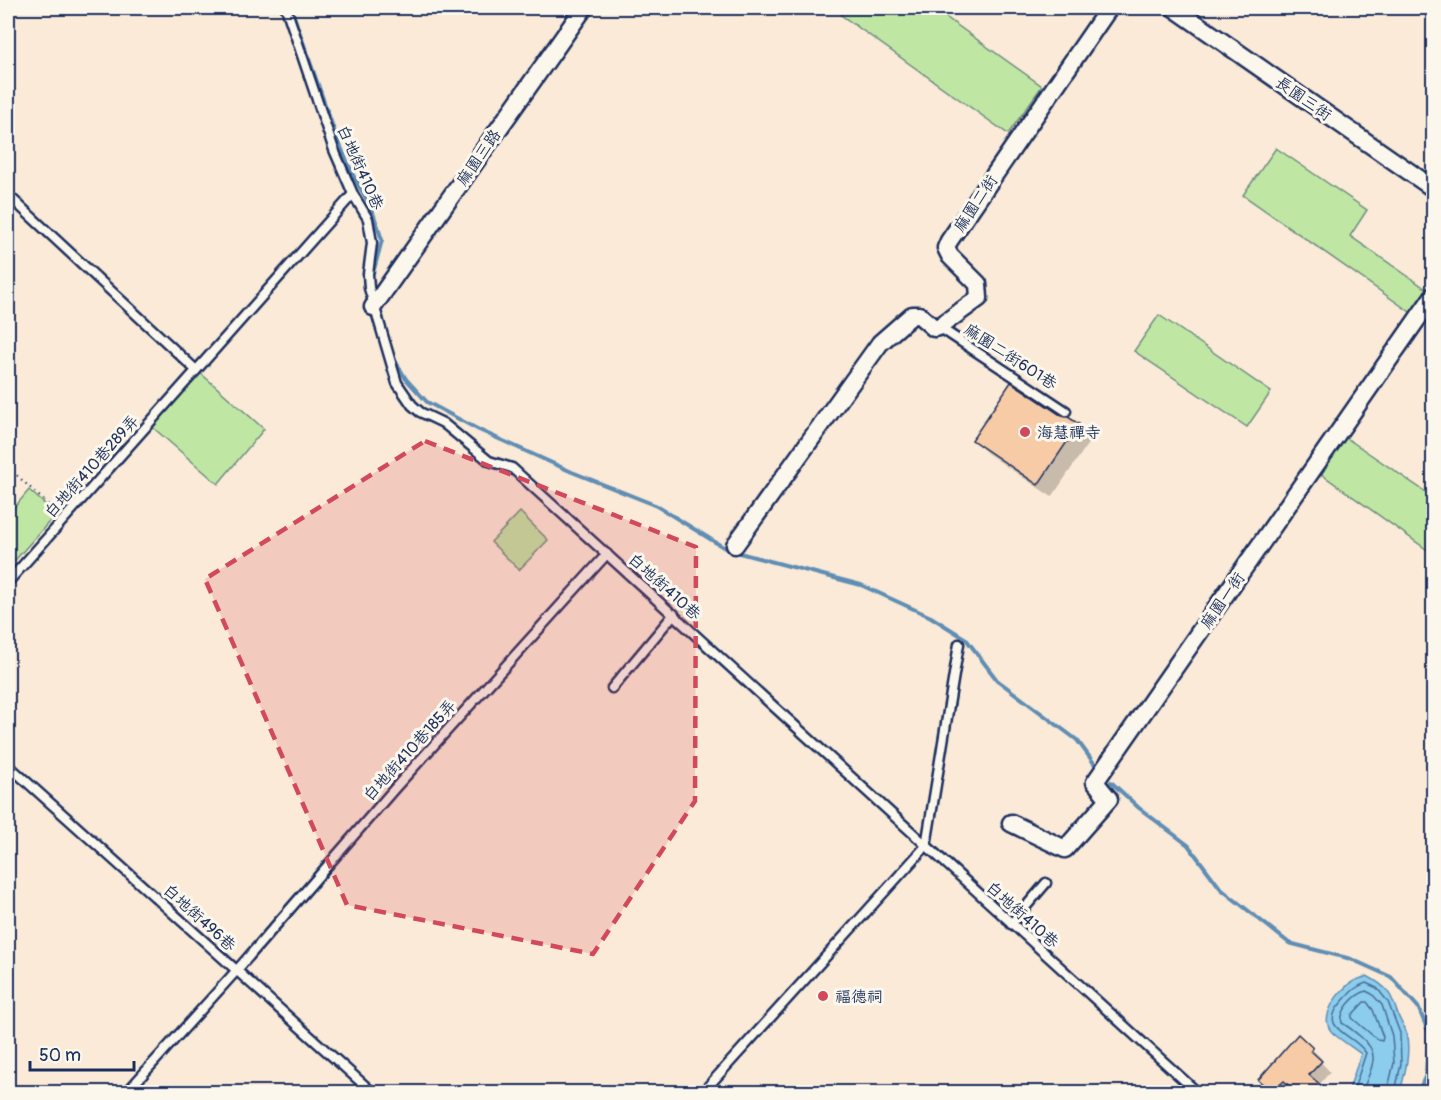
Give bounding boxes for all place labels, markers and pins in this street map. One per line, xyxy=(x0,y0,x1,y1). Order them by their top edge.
place label: 海慧禪寺 xyxy=(1037,423,1101,443)
marker: 海慧禪寺 xyxy=(1018,425,1032,439)
place label: 福德祠 xyxy=(835,987,883,1007)
marker: 福德祠 xyxy=(816,989,830,1003)

